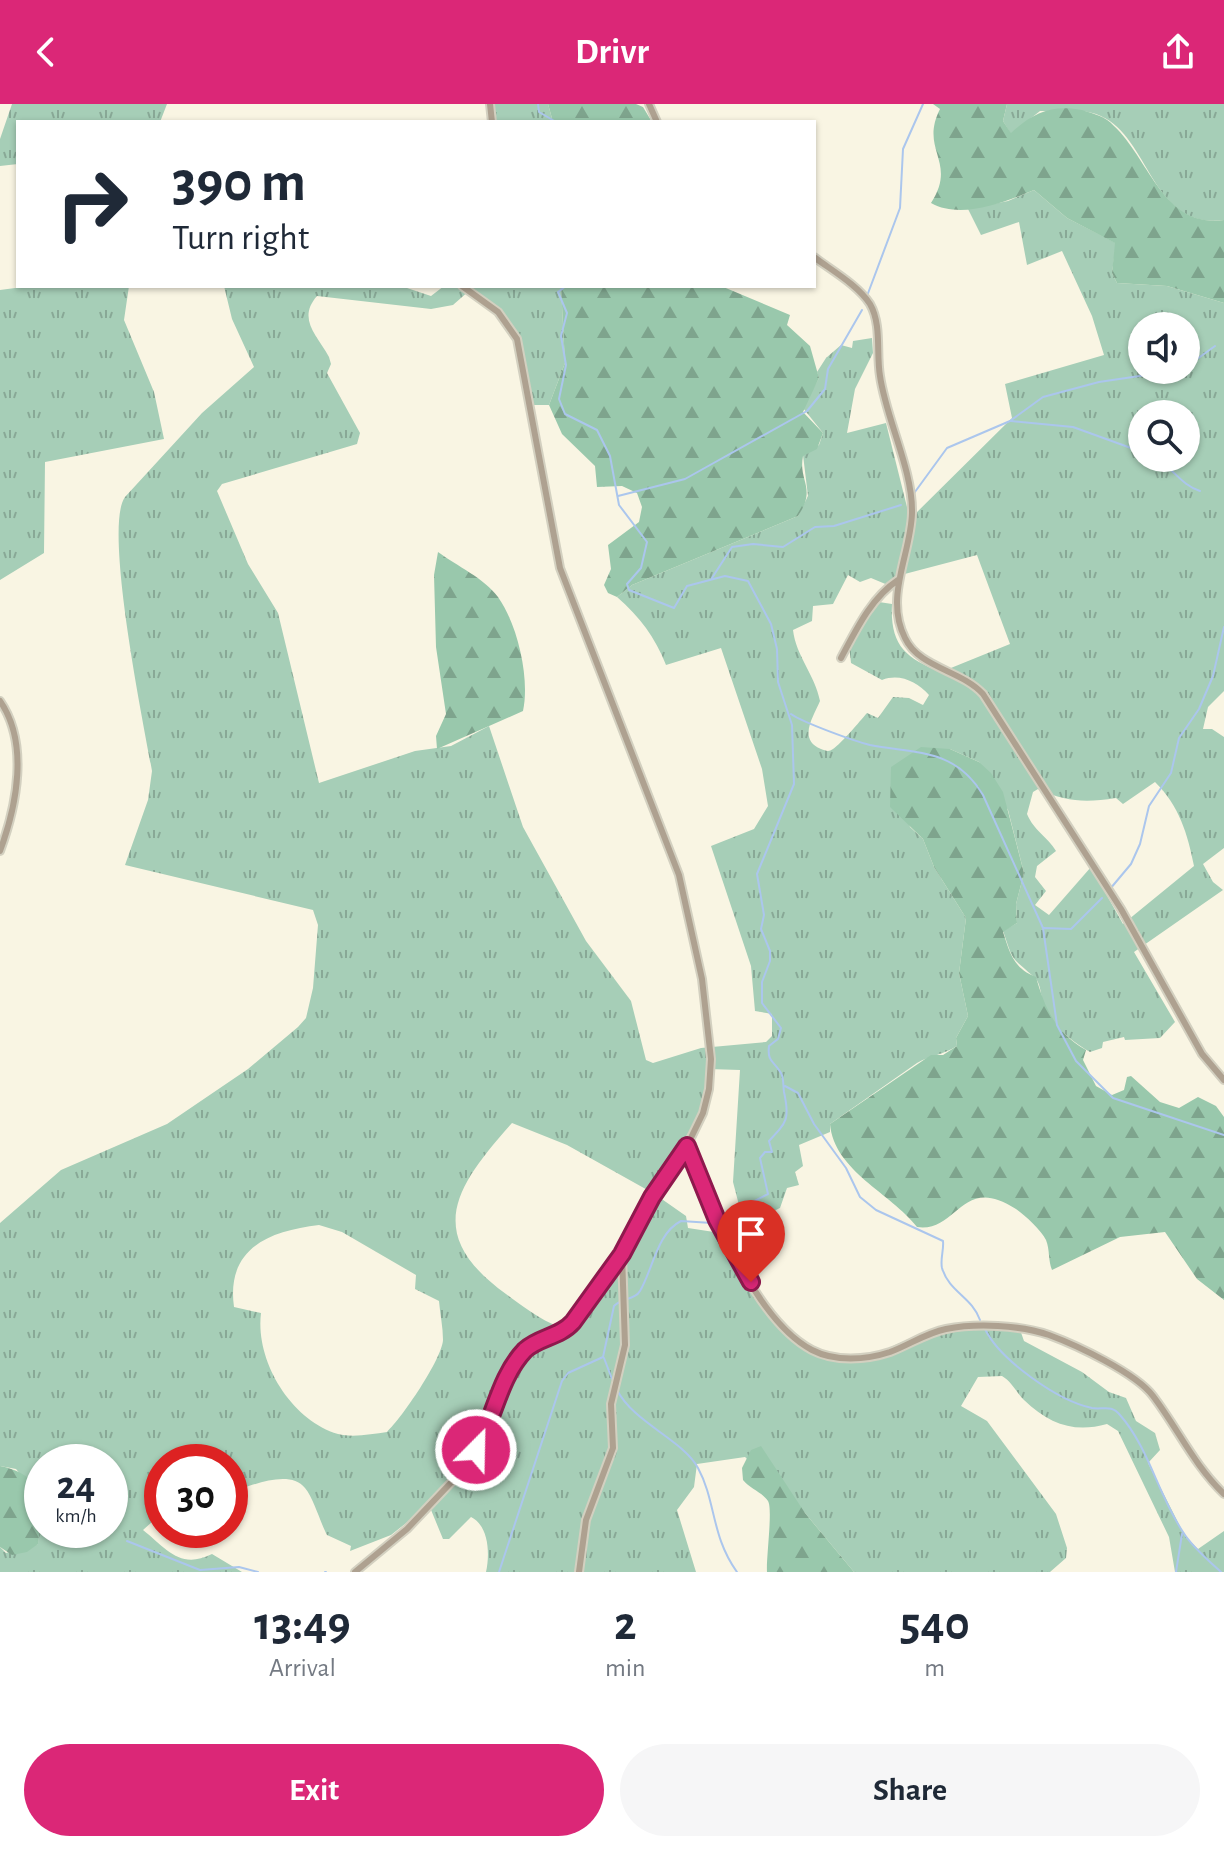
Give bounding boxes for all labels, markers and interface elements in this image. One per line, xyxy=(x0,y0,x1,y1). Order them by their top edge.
icon: back xyxy=(24,30,68,74)
icon: share xyxy=(1156,30,1200,74)
text: Drivr xyxy=(575,34,649,70)
icon: right xyxy=(40,152,144,256)
text: 390 m xyxy=(172,155,306,211)
text: Turn right xyxy=(172,220,309,256)
map controls xyxy=(1128,312,1200,472)
button: sound xyxy=(1128,312,1200,384)
button: search xyxy=(1128,400,1200,472)
pin xyxy=(717,1200,785,1282)
icon: arrive xyxy=(729,1212,773,1256)
position arrow xyxy=(434,1408,518,1492)
speed limit sign: 30 xyxy=(144,1444,248,1548)
text: 24 xyxy=(57,1466,95,1506)
text: km/h xyxy=(55,1506,97,1526)
text: 13:49 xyxy=(254,1601,351,1649)
text: 2 xyxy=(614,1601,636,1649)
text: 540 xyxy=(900,1601,970,1649)
text: Arrival xyxy=(269,1655,336,1681)
text: min xyxy=(605,1655,645,1681)
text: m xyxy=(924,1655,945,1681)
button: Exit xyxy=(24,1744,604,1836)
button: Share xyxy=(620,1744,1200,1836)

